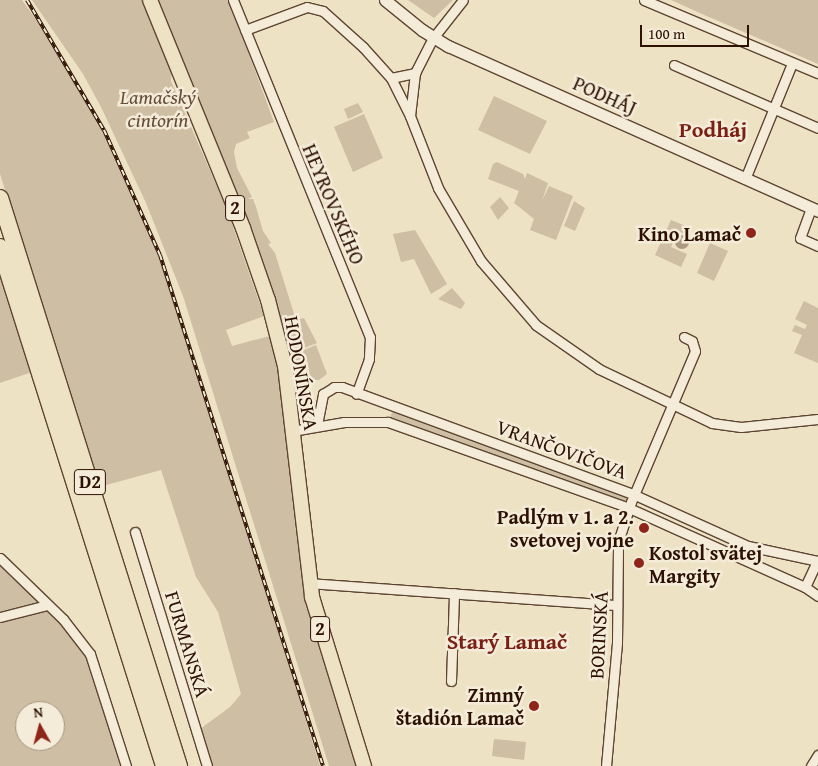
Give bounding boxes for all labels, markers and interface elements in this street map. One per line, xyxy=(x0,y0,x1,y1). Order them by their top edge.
scale bar xyxy=(643,15,752,47)
text: 100 m xyxy=(648,23,685,44)
street label: PODHÁJ xyxy=(570,70,640,120)
park label: Lamačský cintorín xyxy=(120,84,196,131)
district label: Podháj xyxy=(679,117,747,143)
street label: HEYROVSKÉHO xyxy=(298,140,370,268)
road number: 2 xyxy=(225,192,245,224)
place label: Kino Lamač xyxy=(638,221,741,245)
marker: Kino Lamač xyxy=(745,227,757,239)
street label: HODONÍNSKA xyxy=(280,314,324,432)
street label: VRANČOVIČOVA xyxy=(493,414,631,484)
road number: D2 xyxy=(74,466,106,498)
place label: Padlým v 1. a 2. svetovej vojne xyxy=(497,504,634,551)
marker: Padlým v 1. a 2. svetovej vojne xyxy=(638,522,650,534)
place label: Kostol svätej Margity xyxy=(649,540,762,587)
marker: Kostol svätej Margity xyxy=(633,557,645,569)
street label: FURMANSKÁ xyxy=(160,588,216,700)
street label: BORINSKÁ xyxy=(584,590,612,680)
road number: 2 xyxy=(310,612,330,646)
district label: Starý Lamač xyxy=(447,629,567,655)
place label: Zimný štadión Lamač xyxy=(396,682,524,729)
marker: Zimný štadión Lamač xyxy=(528,700,540,712)
north arrow xyxy=(15,701,65,751)
text: N xyxy=(32,702,44,723)

